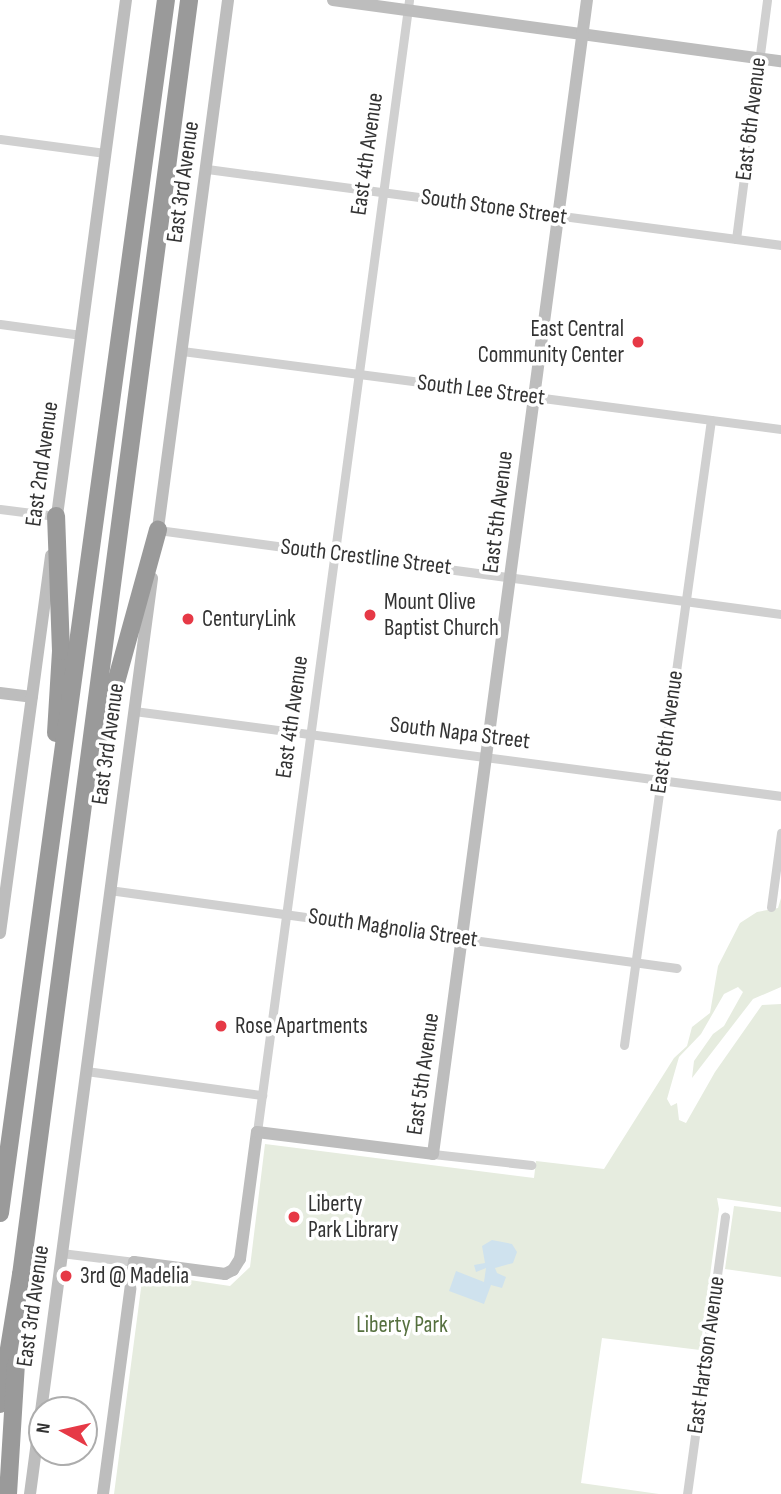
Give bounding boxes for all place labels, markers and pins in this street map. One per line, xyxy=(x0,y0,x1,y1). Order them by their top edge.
place label: East Central Community Center xyxy=(478,315,624,369)
marker: East Central Community Center xyxy=(630,334,646,350)
place label: Mount Olive Baptist Church xyxy=(384,588,499,642)
place label: CenturyLink xyxy=(202,605,296,633)
marker: Mount Olive Baptist Church xyxy=(362,607,378,623)
marker: CenturyLink xyxy=(180,611,196,627)
place label: Rose Apartments xyxy=(235,1012,368,1040)
marker: Rose Apartments xyxy=(213,1018,229,1034)
place label: Liberty Park Library xyxy=(308,1190,398,1244)
marker: Liberty Park Library xyxy=(286,1209,302,1225)
place label: 3rd @ Madelia xyxy=(80,1262,189,1290)
marker: 3rd @ Madelia xyxy=(58,1268,74,1284)

